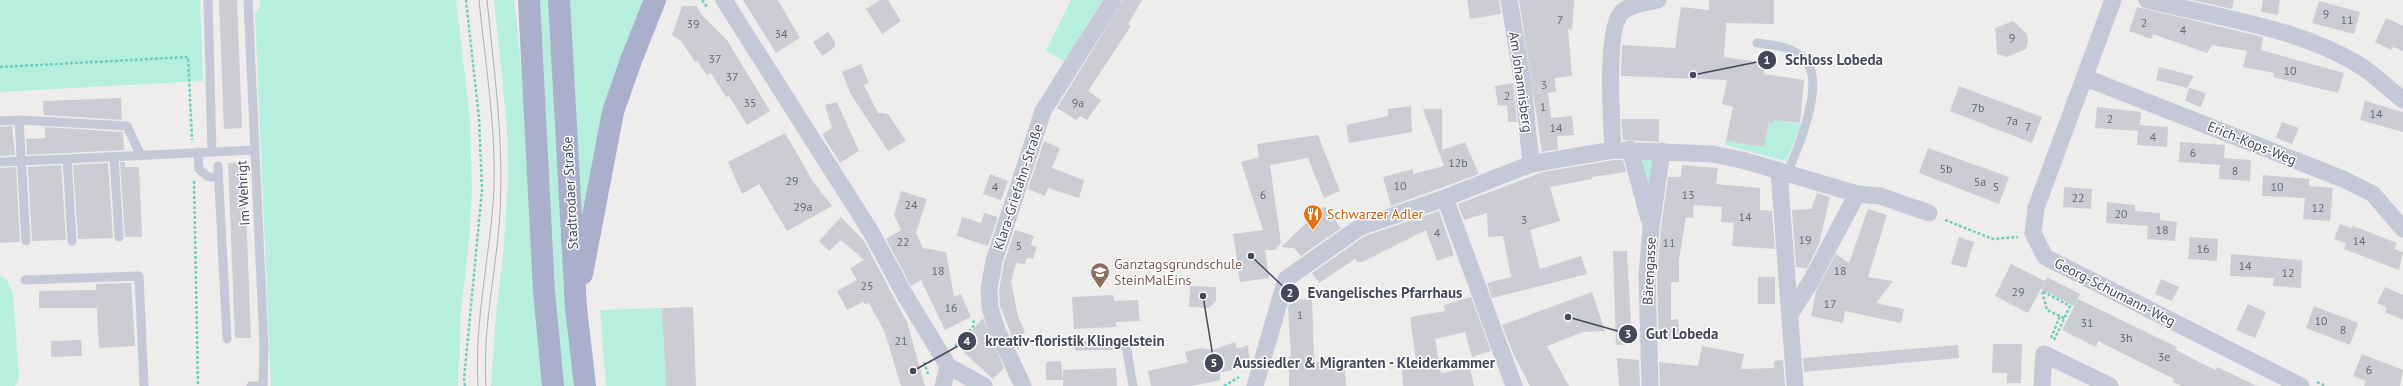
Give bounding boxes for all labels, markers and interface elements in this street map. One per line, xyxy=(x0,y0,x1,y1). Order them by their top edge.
house number: 9 xyxy=(2323,6,2329,21)
house number: 7 xyxy=(1557,12,1563,27)
house number: 11 xyxy=(2340,12,2354,27)
house number: 2 xyxy=(2141,15,2147,30)
house number: 39 xyxy=(686,16,700,31)
house number: 4 xyxy=(2180,22,2187,37)
house number: 34 xyxy=(774,26,788,41)
house number: 9 xyxy=(2009,30,2015,45)
street label: Am Johannisberg xyxy=(1505,31,1537,133)
callout: Schloss Lobeda xyxy=(1757,46,1891,73)
text: Schloss Lobeda xyxy=(1785,50,1883,69)
house number: 37 xyxy=(708,51,722,66)
text: 1 xyxy=(1764,52,1770,67)
house number: 10 xyxy=(2283,63,2297,78)
house number: 37 xyxy=(725,69,739,84)
house number: 3 xyxy=(1541,77,1547,92)
house number: 2 xyxy=(1504,88,1510,103)
house number: 35 xyxy=(743,95,757,110)
house number: 9a xyxy=(1072,95,1084,110)
house number: 1 xyxy=(1540,99,1546,114)
house number: 7b xyxy=(1971,100,1985,115)
house number: 14 xyxy=(2369,106,2383,121)
house number: 2 xyxy=(2107,111,2113,126)
house number: 7a xyxy=(2006,113,2018,128)
street label: Erich-Kops-Weg xyxy=(2205,117,2299,169)
house number: 7 xyxy=(2025,119,2031,134)
house number: 14 xyxy=(1549,120,1563,135)
street label: Klara-Griefahn-Straße xyxy=(989,122,1047,252)
house number: 4 xyxy=(2150,129,2157,144)
street label: Stadtrodaer Straße xyxy=(558,136,582,250)
house number: 6 xyxy=(2190,145,2196,160)
house number: 12b xyxy=(1448,155,1468,170)
street label: Im Wehrigt xyxy=(232,160,254,226)
house number: 5b xyxy=(1939,161,1953,176)
house number: 8 xyxy=(2232,163,2238,178)
house number: 29 xyxy=(785,173,799,188)
house number: 5a xyxy=(1974,174,1986,189)
house number: 10 xyxy=(1393,178,1407,193)
house number: 4 xyxy=(992,179,999,194)
house number: 5 xyxy=(1993,179,1999,194)
house number: 10 xyxy=(2270,179,2284,194)
house number: 6 xyxy=(1260,187,1266,202)
house number: 13 xyxy=(1681,187,1695,202)
house number: 22 xyxy=(2071,190,2085,205)
house number: 24 xyxy=(904,197,918,212)
house number: 29a xyxy=(793,199,813,214)
house number: 12 xyxy=(2311,200,2325,215)
restaurant icon: Schwarzer Adler xyxy=(1302,203,1324,231)
place label: Schwarzer Adler xyxy=(1327,205,1424,223)
house number: 20 xyxy=(2114,206,2128,221)
house number: 14 xyxy=(1738,209,1752,224)
house number: 3 xyxy=(1521,212,1527,227)
house number: 18 xyxy=(2155,222,2169,237)
house number: 4 xyxy=(1434,225,1441,240)
house number: 19 xyxy=(1798,232,1812,247)
house number: 14 xyxy=(2352,233,2366,248)
house number: 22 xyxy=(896,234,910,249)
house number: 11 xyxy=(1662,235,1676,250)
street label: Bärengasse xyxy=(1638,237,1660,305)
house number: 5 xyxy=(1016,238,1022,253)
house number: 16 xyxy=(2196,241,2210,256)
street label: Georg-Schumann-Weg xyxy=(2051,254,2179,330)
place label: Ganztagsgrundschule SteinMalEins xyxy=(1114,255,1242,289)
house number: 14 xyxy=(2238,258,2252,273)
school or university icon: Ganztagsgrundschule SteinMalEins xyxy=(1089,261,1111,289)
house number: 18 xyxy=(931,263,945,278)
house number: 18 xyxy=(1833,263,1847,278)
house number: 12 xyxy=(2281,265,2295,280)
house number: 25 xyxy=(860,278,874,293)
callout: Evangelisches Pfarrhaus xyxy=(1280,279,1471,306)
text: Evangelisches Pfarrhaus xyxy=(1308,283,1462,302)
house number: 29 xyxy=(2011,284,2025,299)
text: 2 xyxy=(1287,285,1293,300)
house number: 17 xyxy=(1823,296,1837,311)
house number: 16 xyxy=(944,300,958,315)
house number: 1 xyxy=(1297,307,1303,322)
house number: 10 xyxy=(2314,313,2328,328)
house number: 31 xyxy=(2080,315,2094,330)
callout: Gut Lobeda xyxy=(1618,320,1726,347)
house number: 8 xyxy=(2340,322,2346,337)
text: Gut Lobeda xyxy=(1646,324,1718,343)
text: 3 xyxy=(1625,326,1631,341)
callout: kreativ-floristik Klingelstein xyxy=(957,328,1173,355)
house number: 3h xyxy=(2119,330,2133,345)
text: kreativ-floristik Klingelstein xyxy=(985,331,1165,350)
house number: 21 xyxy=(894,333,908,348)
text: 4 xyxy=(964,333,971,348)
callout: Aussiedler & Migranten - Kleiderkammer xyxy=(1204,349,1504,376)
house number: 3e xyxy=(2158,349,2170,364)
text: Aussiedler & Migranten - Kleiderkammer xyxy=(1233,353,1496,372)
text: 5 xyxy=(1211,355,1217,370)
house number: 6 xyxy=(2366,362,2372,377)

